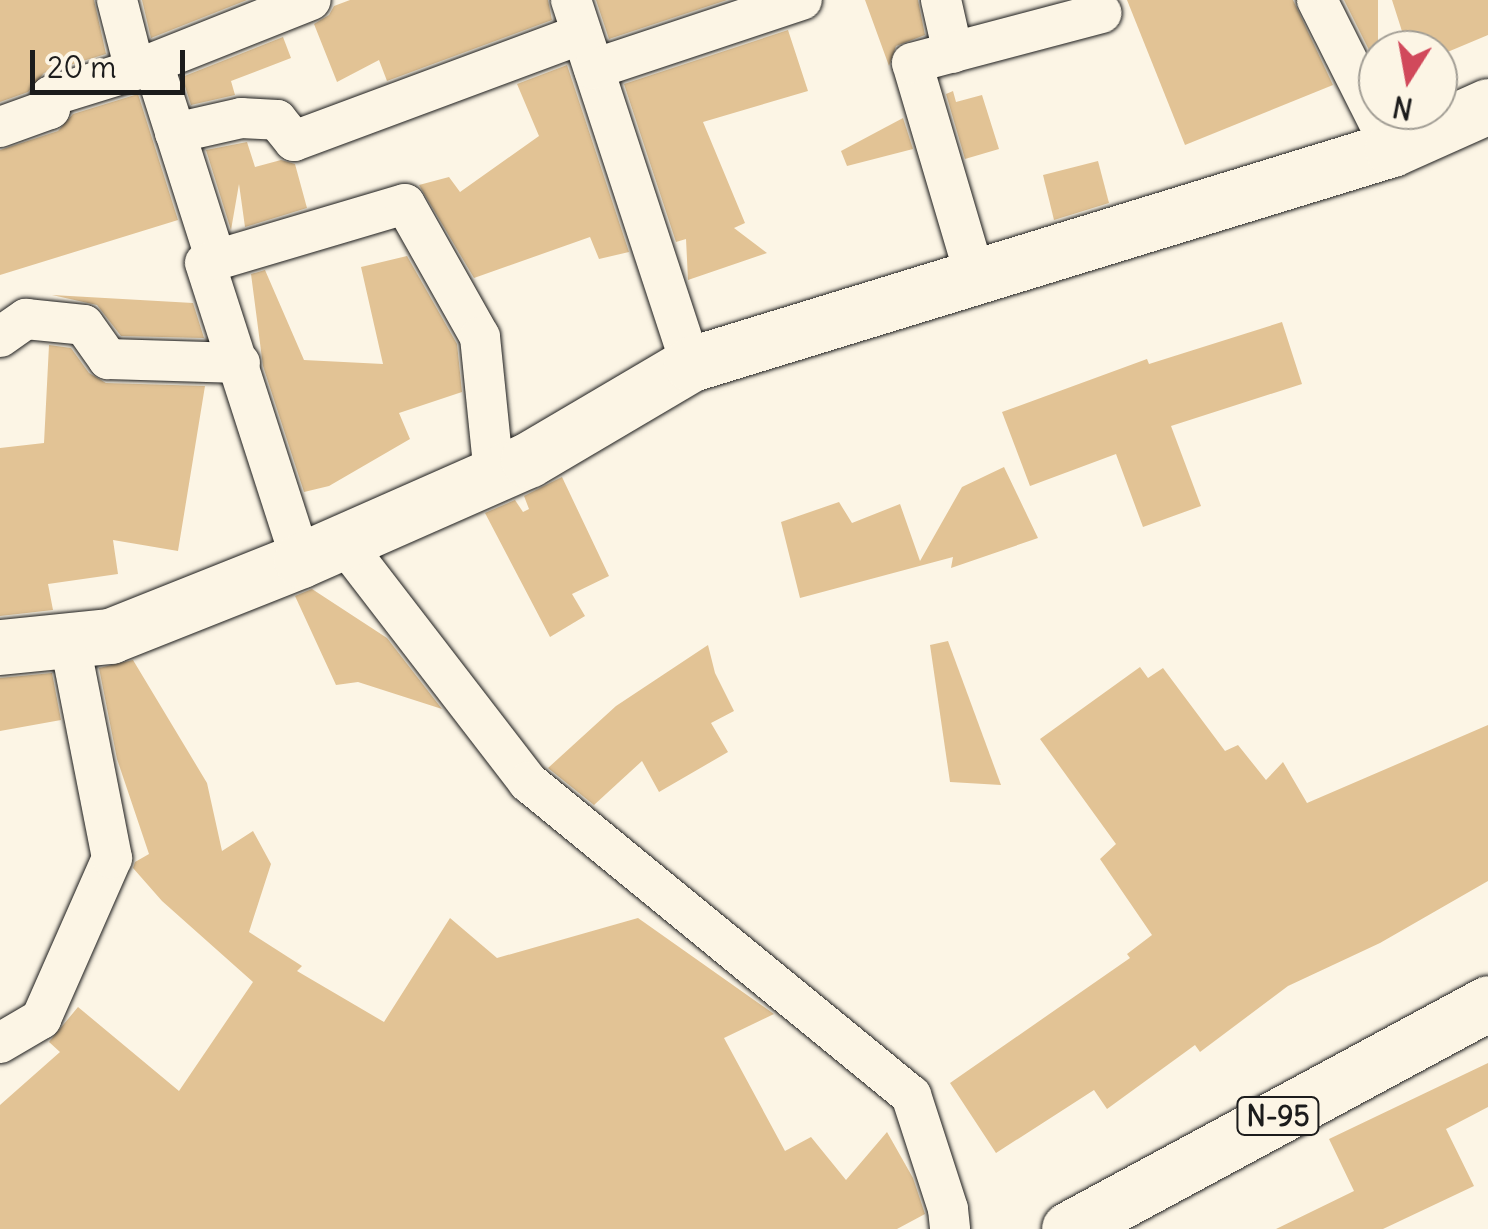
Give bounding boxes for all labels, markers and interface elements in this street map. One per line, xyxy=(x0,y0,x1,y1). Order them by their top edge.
scale bar xyxy=(35,30,190,92)
north arrow xyxy=(1358,30,1458,130)
text: 20 m xyxy=(47,48,117,86)
text: N xyxy=(1390,88,1416,127)
road number: N-95 xyxy=(1236,1093,1320,1139)

